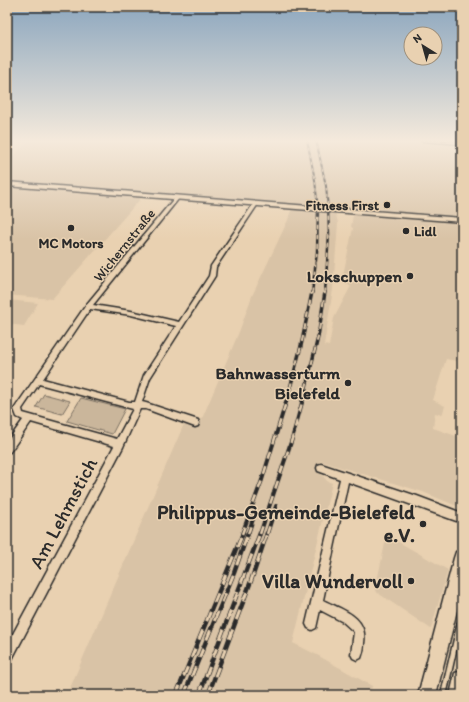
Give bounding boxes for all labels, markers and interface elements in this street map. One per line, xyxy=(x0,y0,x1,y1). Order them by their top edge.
north arrow xyxy=(403,26,443,66)
text: N xyxy=(410,31,424,46)
place label: Fitness First xyxy=(306,197,380,214)
marker: Fitness First xyxy=(382,200,392,210)
street label: Wichernstraße xyxy=(90,205,159,285)
marker: MC Motors xyxy=(66,223,76,233)
place label: Lidl xyxy=(414,223,437,240)
marker: Lidl xyxy=(401,226,411,236)
place label: MC Motors xyxy=(38,235,104,252)
place label: Lokschuppen xyxy=(307,266,402,287)
marker: Lokschuppen xyxy=(405,271,415,281)
place label: Bahnwasserturm Bielefeld xyxy=(215,363,341,403)
marker: Bahnwasserturm Bielefeld xyxy=(343,378,353,388)
street label: Am Lehmstich xyxy=(24,453,102,573)
place label: Philippus-Gemeinde-Bielefeld e.V. xyxy=(157,500,415,547)
marker: Philippus-Gemeinde-Bielefeld e.V. xyxy=(418,519,428,529)
place label: Villa Wundervoll xyxy=(262,569,403,593)
marker: Villa Wundervoll xyxy=(406,576,416,586)

